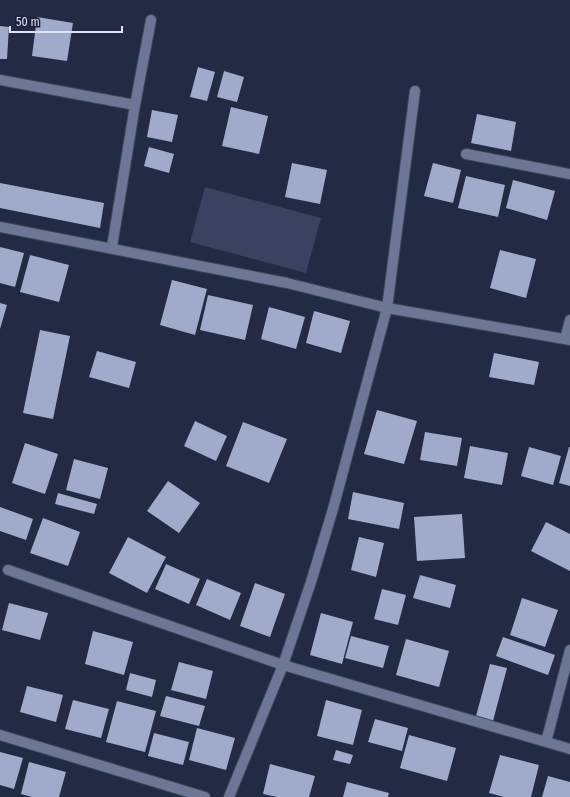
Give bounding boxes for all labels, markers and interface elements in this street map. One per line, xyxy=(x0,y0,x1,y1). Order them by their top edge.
scale bar xyxy=(10,8,122,34)
text: 50 m xyxy=(16,15,40,29)

